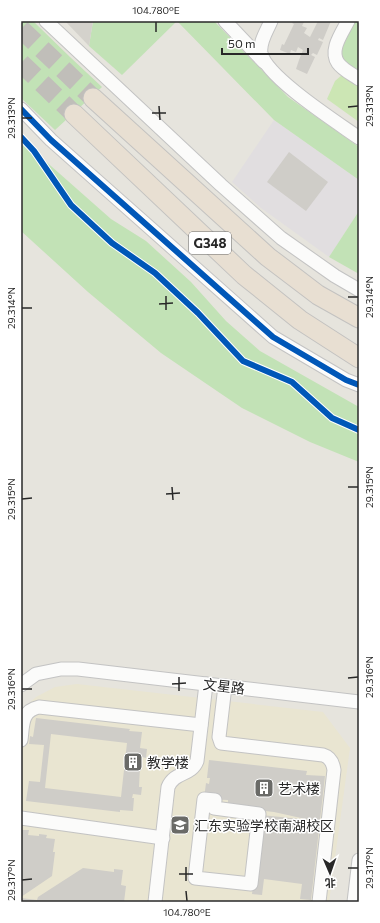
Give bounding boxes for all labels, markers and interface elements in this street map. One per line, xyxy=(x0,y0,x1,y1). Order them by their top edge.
text: 104.780°E xyxy=(132,4,180,16)
scale bar xyxy=(222,30,308,56)
text: 50 m xyxy=(228,36,256,50)
text: 29.313°N xyxy=(363,85,375,127)
text: 29.313°N xyxy=(5,97,17,139)
road number: G348 xyxy=(189,232,231,254)
text: 29.314°N xyxy=(363,276,375,318)
text: 29.314°N xyxy=(5,287,17,329)
text: 29.315°N xyxy=(363,466,375,508)
text: 29.315°N xyxy=(5,478,17,520)
text: 29.316°N xyxy=(363,656,375,698)
text: 29.316°N xyxy=(5,668,17,710)
street label: 文星路 xyxy=(202,675,246,697)
building icon: 教学楼 xyxy=(122,751,144,773)
place label: 教学楼 xyxy=(147,754,189,771)
building icon: 艺术楼 xyxy=(253,777,275,799)
place label: 艺术楼 xyxy=(278,780,320,797)
school or university icon: 汇东实验学校南湖校区 xyxy=(169,814,191,836)
place label: 汇东实验学校南湖校区 xyxy=(194,817,334,834)
text: 29.317°N xyxy=(363,847,375,889)
north arrow xyxy=(310,853,350,893)
text: 29.317°N xyxy=(5,859,17,901)
text: 北 xyxy=(325,877,336,890)
text: 104.780°E xyxy=(163,906,211,918)

